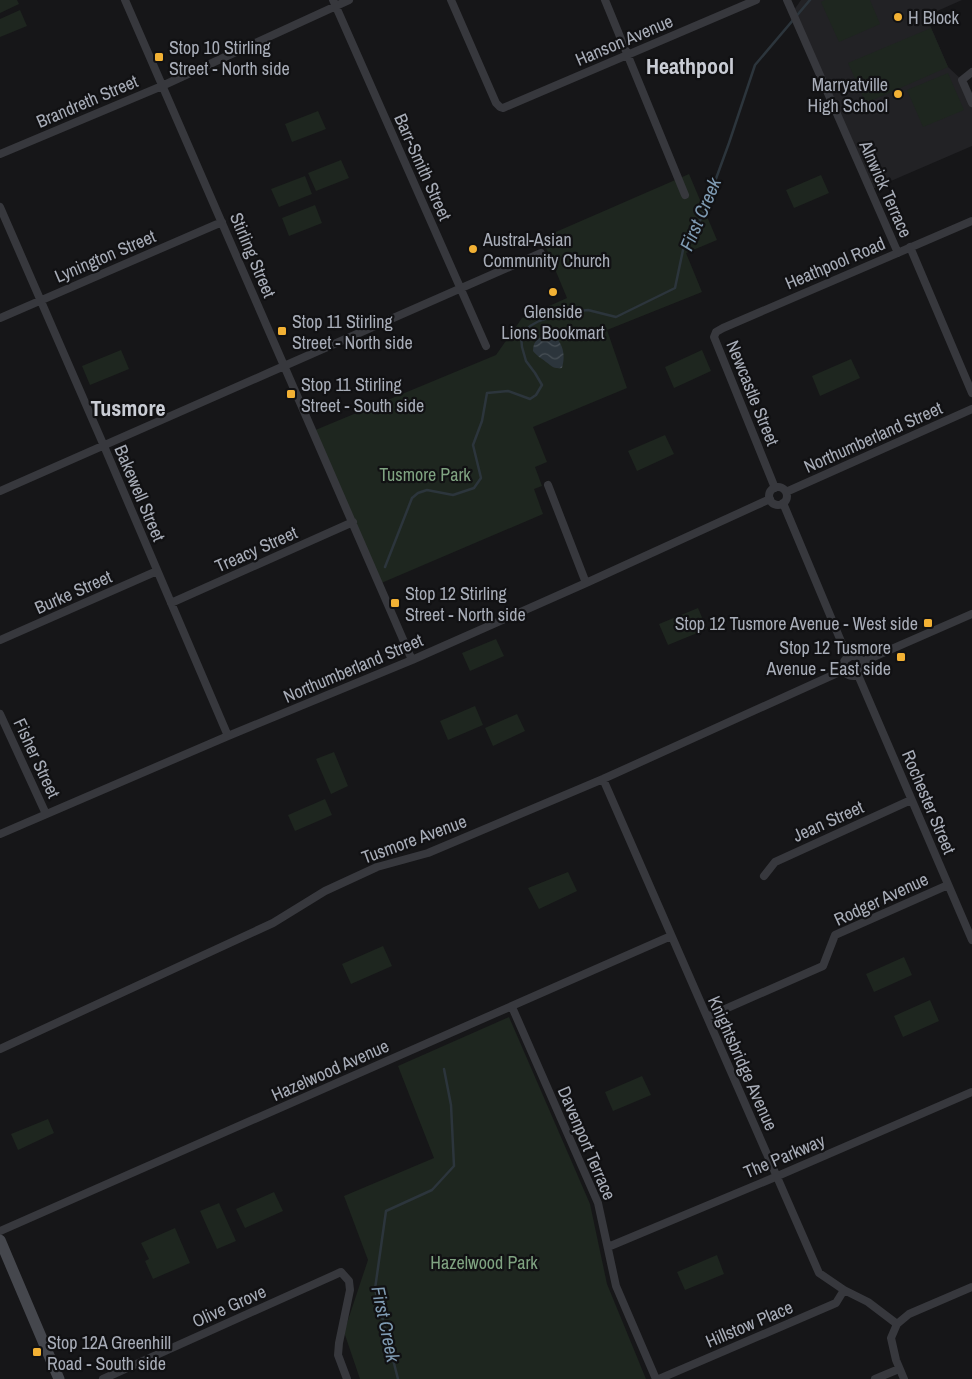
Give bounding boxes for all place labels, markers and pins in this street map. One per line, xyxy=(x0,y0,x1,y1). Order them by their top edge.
place label: H Block xyxy=(908,5,959,30)
marker: H Block xyxy=(892,11,904,23)
place label: Stop 10 Stirling Street - North side xyxy=(169,35,290,81)
marker: Stop 10 Stirling Street - North side xyxy=(153,51,165,63)
place label: Marryatville High School xyxy=(808,72,888,118)
marker: Marryatville High School xyxy=(892,88,904,100)
place label: Austral-Asian Community Church xyxy=(482,227,610,273)
marker: Austral-Asian Community Church xyxy=(467,243,479,255)
marker: Glenside Lions Bookmart xyxy=(547,286,559,298)
place label: Glenside Lions Bookmart xyxy=(501,299,605,345)
place label: Stop 11 Stirling Street - North side xyxy=(292,309,413,355)
marker: Stop 11 Stirling Street - North side xyxy=(276,325,288,337)
place label: Stop 11 Stirling Street - South side xyxy=(301,372,424,418)
marker: Stop 11 Stirling Street - South side xyxy=(285,388,297,400)
place label: Stop 12 Stirling Street - North side xyxy=(405,581,526,627)
marker: Stop 12 Stirling Street - North side xyxy=(389,597,401,609)
place label: Stop 12 Tusmore Avenue - West side xyxy=(675,611,918,636)
marker: Stop 12 Tusmore Avenue - West side xyxy=(922,617,934,629)
place label: Stop 12 Tusmore Avenue - East side xyxy=(766,635,891,681)
marker: Stop 12 Tusmore Avenue - East side xyxy=(895,651,907,663)
place label: Stop 12A Greenhill Road - South side xyxy=(47,1330,171,1376)
marker: Stop 12A Greenhill Road - South side xyxy=(31,1346,43,1358)

